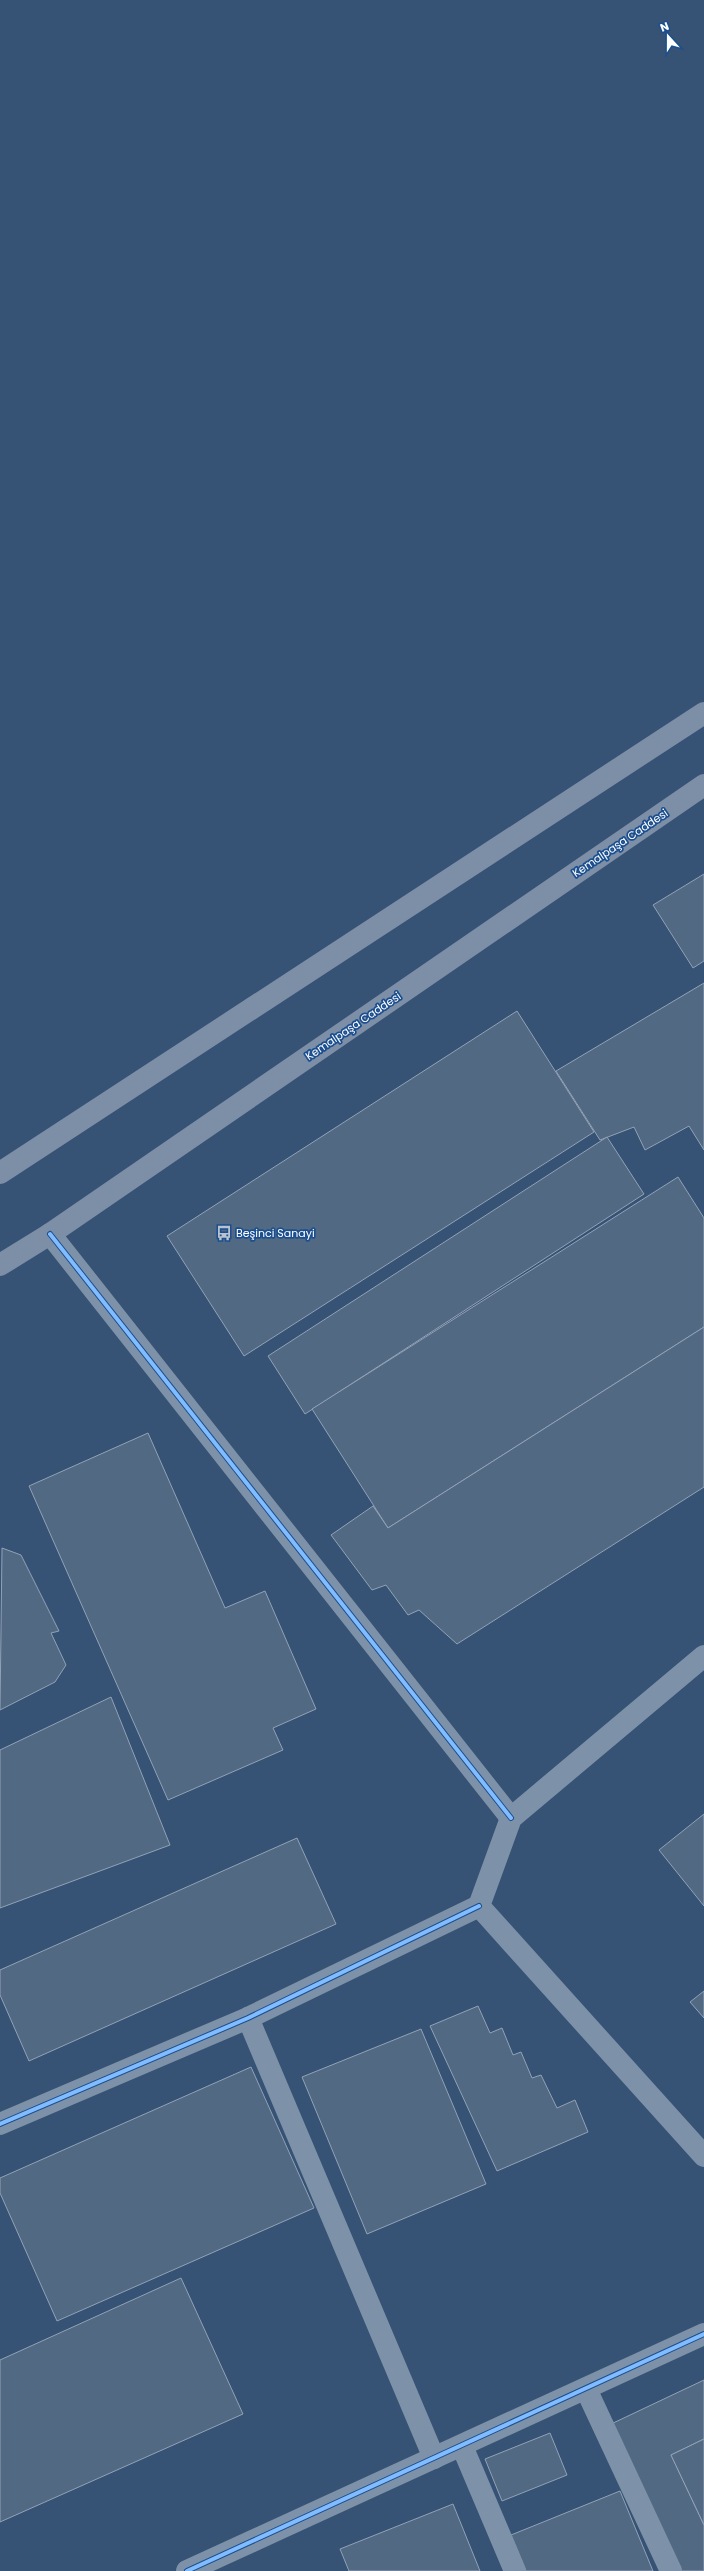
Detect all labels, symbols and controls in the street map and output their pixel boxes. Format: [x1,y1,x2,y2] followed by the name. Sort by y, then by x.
[648,16,688,56] north arrow
[658,18,671,36] text: N
[569,805,671,881] street label: Kemalpaşa Caddesi
[302,988,404,1064] street label: Kemalpaşa Caddesi
[215,1224,233,1242] bus stop icon: Beşinci Sanayi
[236,1225,315,1241] place label: Beşinci Sanayi

